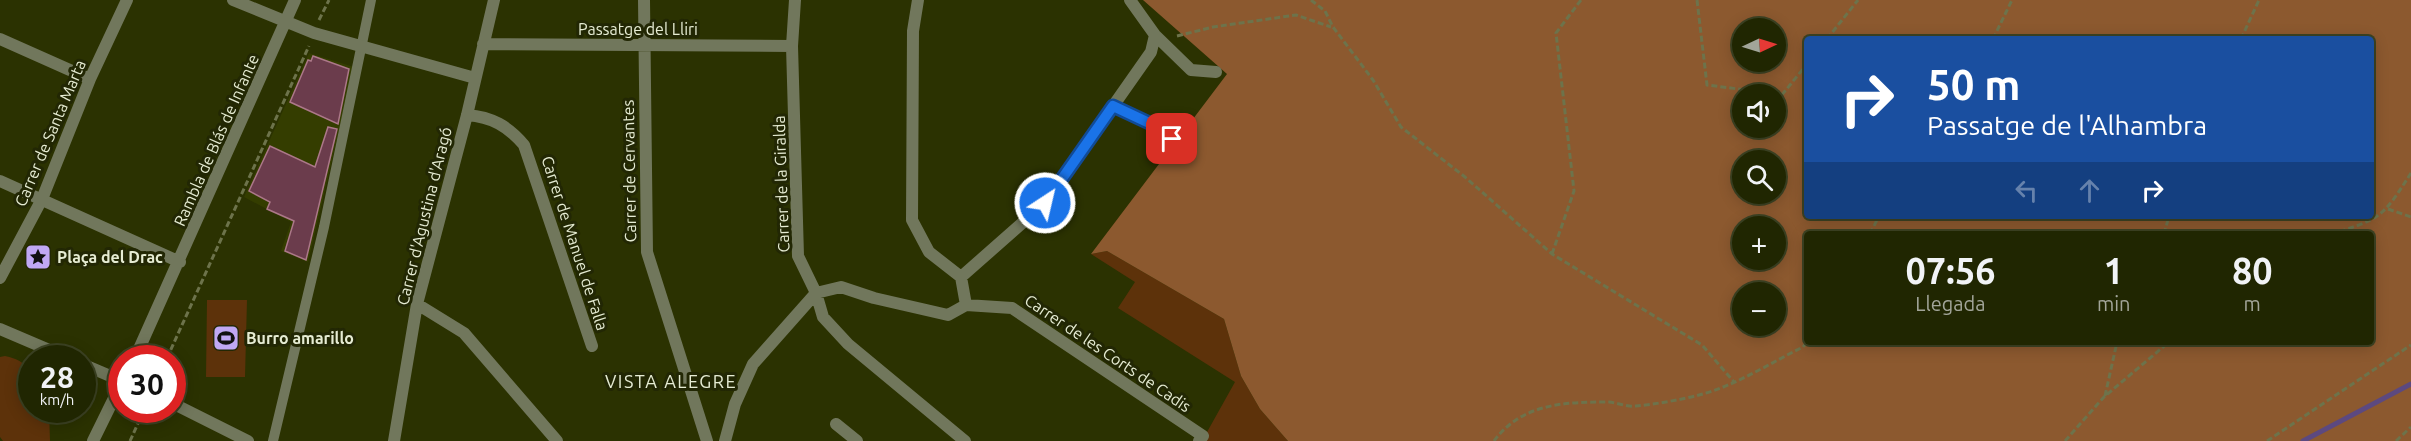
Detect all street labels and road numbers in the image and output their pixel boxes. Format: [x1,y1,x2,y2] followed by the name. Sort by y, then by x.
[578,20,698,38] street label: Passatge del Lliri
[170,51,262,229] street label: Rambla de Blás de Infante
[11,57,89,209] street label: Carrer de Santa Marta
[619,99,639,243] street label: Carrer de Cervantes
[770,115,792,253] street label: Carrer de la Giralda
[393,125,455,307] street label: Carrer d'Agustina d'Aragó
[538,154,612,332] street label: Carrer de Manuel de Falla
[1022,291,1194,415] street label: Carrer de les Corts de Cadis

